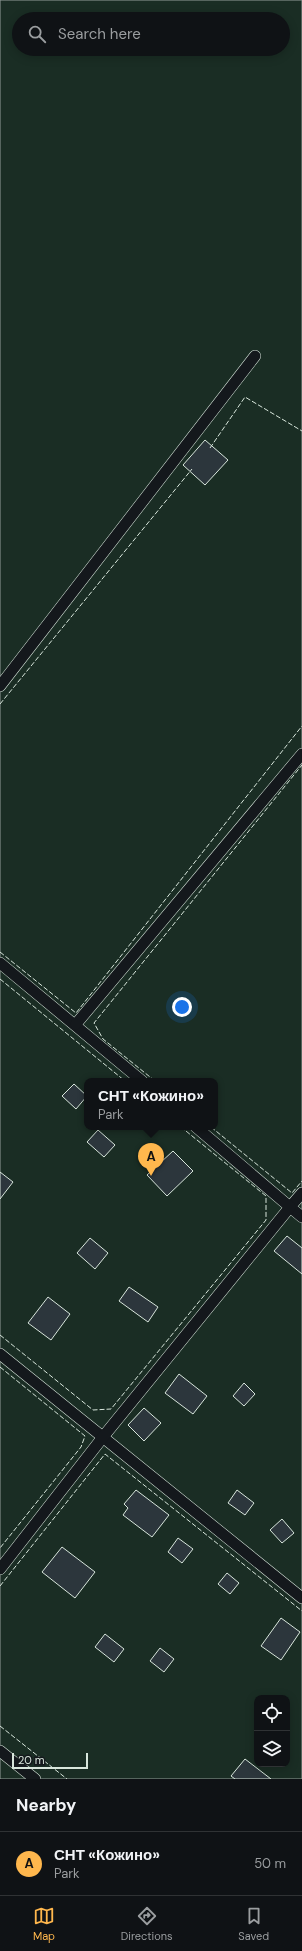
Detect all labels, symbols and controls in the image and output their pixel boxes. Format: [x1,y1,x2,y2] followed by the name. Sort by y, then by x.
[12,12,290,56] search box
[26,23,48,45] icon: search
[58,24,141,44] text: Search here
[172,997,192,1017] your location
[84,1078,218,1130] popup
[98,1086,204,1106] text: СНТ «Кожино»
[98,1106,124,1123] text: Park
[138,1143,164,1176] pin: A
[254,1695,290,1767] map controls
[254,1695,290,1731] button: locate
[254,1731,290,1767] button: layers
[12,1751,88,1770] scale bar
[18,1753,44,1767] text: 20 m
[16,1794,76,1816] text: Nearby
[54,1845,160,1865] text: СНТ «Кожино»
[24,1855,34,1872] text: A
[254,1855,286,1872] text: 50 m
[54,1865,80,1882] text: Park
[33,1905,55,1943] tab: Map
[121,1905,173,1943] tab: Directions
[238,1905,269,1943] tab: Saved

